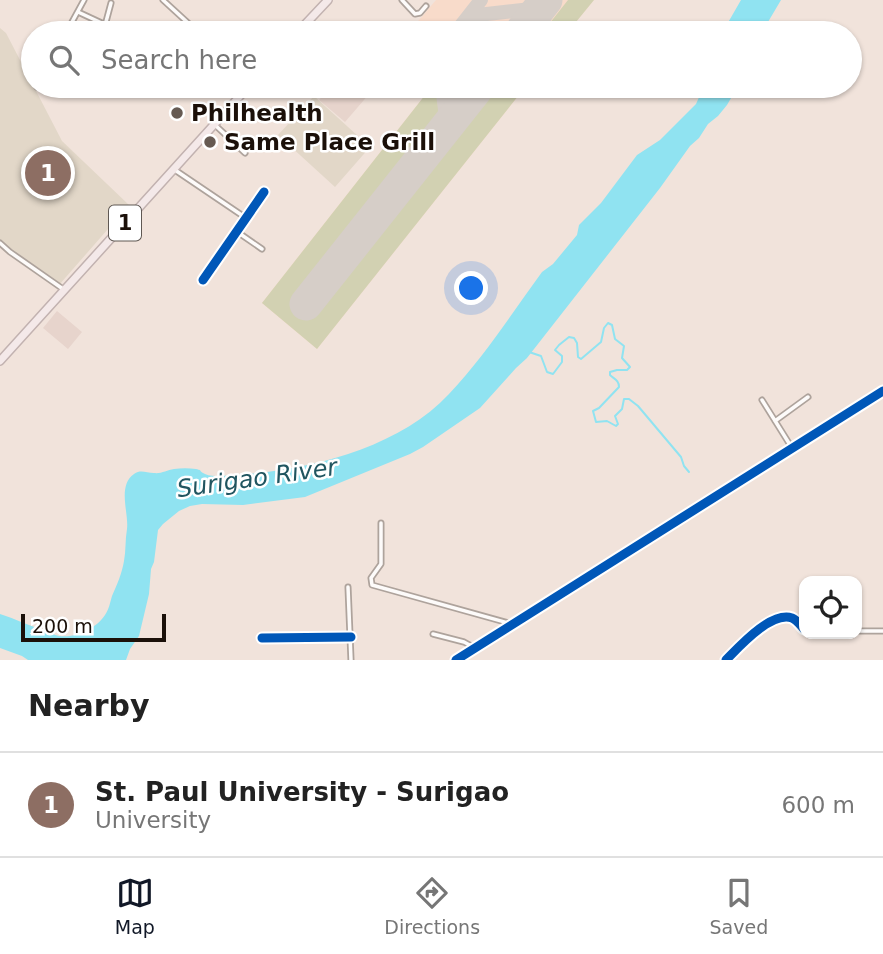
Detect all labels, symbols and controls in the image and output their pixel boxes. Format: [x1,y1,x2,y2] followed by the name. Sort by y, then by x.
[21,21,862,98] search box
[45,41,83,79] icon: search
[101,45,257,75] text: Search here
[191,100,323,126] place label: Philhealth
[169,105,185,121] marker: Philhealth
[224,129,435,155] place label: Same Place Grill
[202,134,218,150] marker: Same Place Grill
[25,147,71,199] pin: 1
[109,206,141,241] road number: 1
[454,271,488,305] your location
[175,453,341,503] water label: Surigao River
[799,576,862,639] map controls
[799,576,862,639] button: locate
[21,611,166,643] scale bar
[32,615,93,637] text: 200 m
[28,688,150,723] text: Nearby
[95,777,509,807] text: St. Paul University - Surigao
[43,792,59,818] text: 1
[781,792,855,818] text: 600 m
[95,807,211,833] text: University
[115,874,155,938] tab: Map
[384,874,480,938] tab: Directions
[710,874,768,938] tab: Saved

